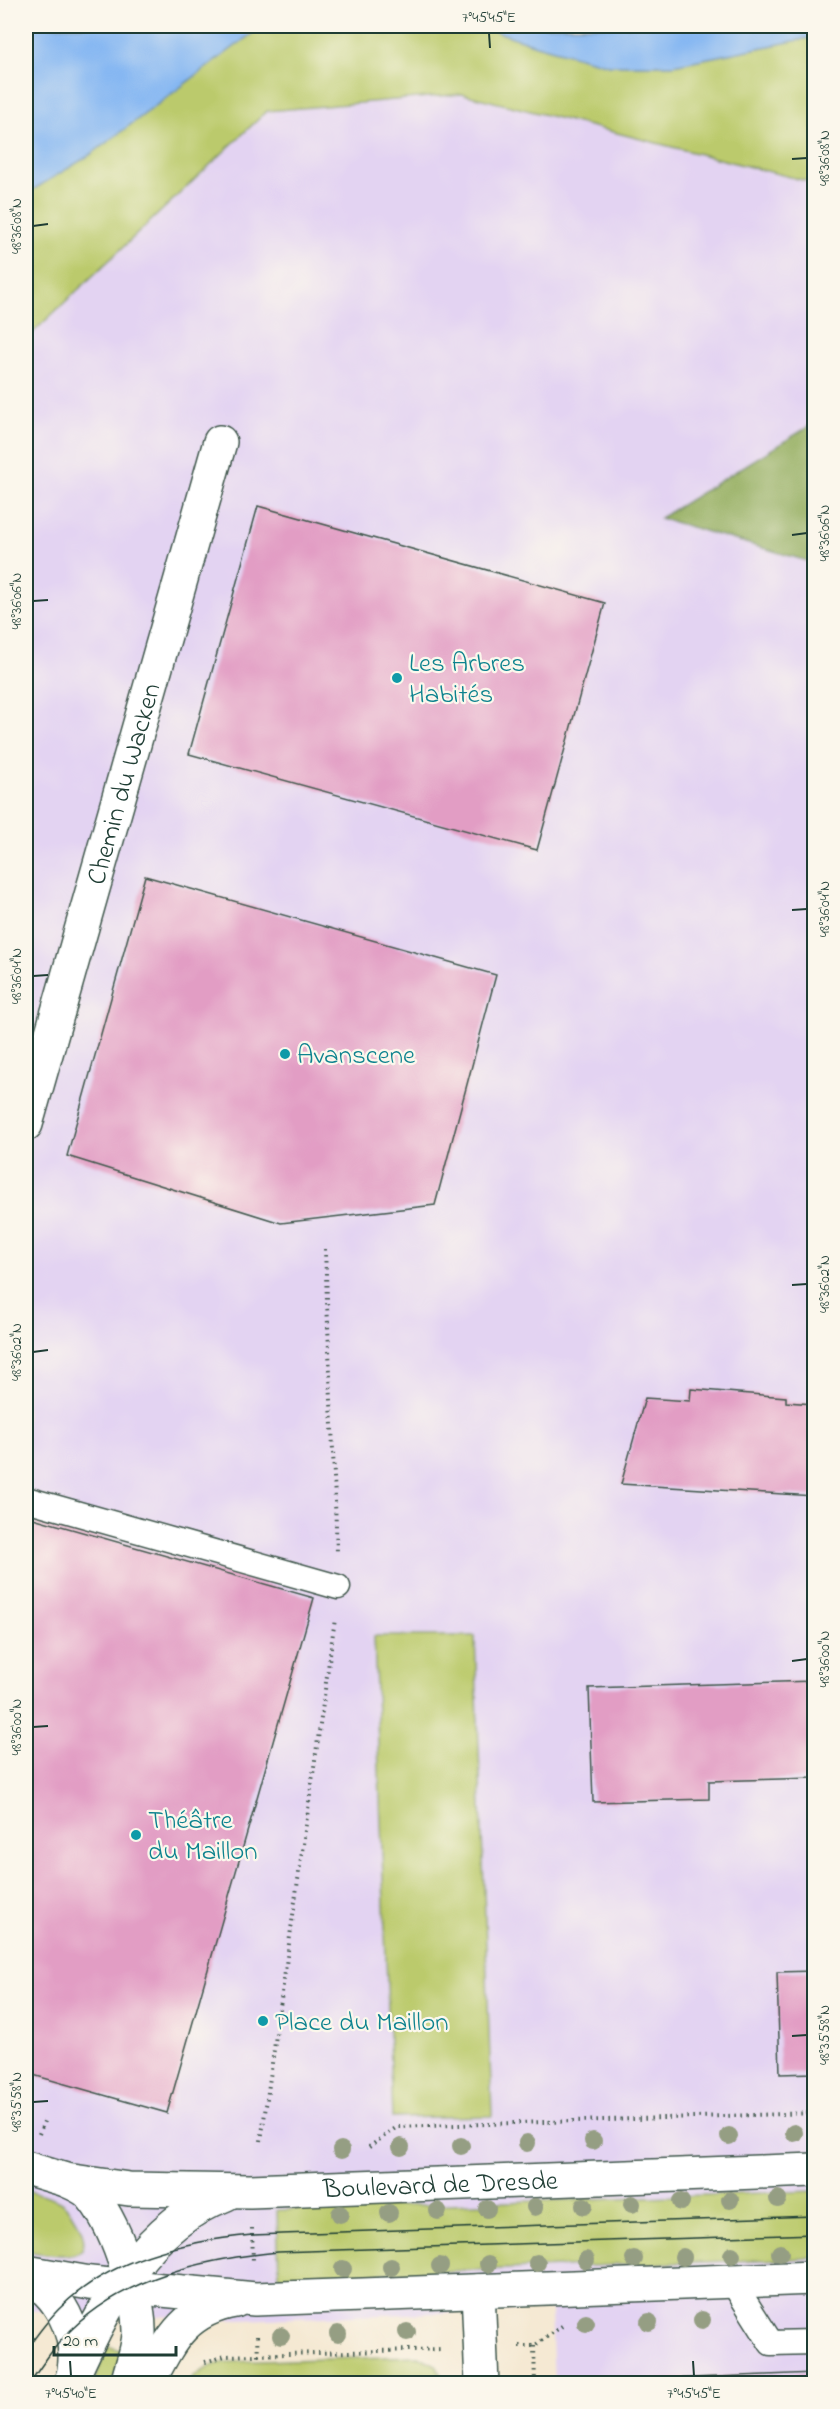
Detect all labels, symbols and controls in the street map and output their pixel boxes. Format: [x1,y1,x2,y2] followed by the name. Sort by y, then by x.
[462,7,516,29] text: 7°45'45"E
[814,130,836,186] text: 48°36'08"N
[6,198,28,254] text: 48°36'08"N
[814,505,836,561] text: 48°36'06"N
[6,573,28,629] text: 48°36'06"N
[409,645,525,715] place label: Les Arbres Habités
[390,671,404,685] marker: Les Arbres Habités
[78,679,172,889] street label: Chemin du Wacken
[814,881,836,937] text: 48°36'04"N
[6,948,28,1004] text: 48°36'04"N
[297,1037,416,1076] place label: Avanscene
[278,1047,292,1061] marker: Avanscene
[814,1255,836,1313] text: 48°36'02"N
[6,1323,28,1381] text: 48°36'02"N
[814,1631,836,1687] text: 48°36'00"N
[6,1699,28,1755] text: 48°36'00"N
[148,1802,258,1872] place label: Théâtre du Maillon
[129,1828,143,1842] marker: Théâtre du Maillon
[275,2004,449,2043] place label: Place du Maillon
[814,2005,836,2065] text: 48°35'58"N
[256,2014,270,2028] marker: Place du Maillon
[6,2072,28,2132] text: 48°35'58"N
[321,2163,560,2210] street label: Boulevard de Dresde
[54,2319,176,2357] scale bar
[63,2329,98,2355] text: 20 m
[45,2383,97,2405] text: 7°45'40"E
[667,2383,721,2405] text: 7°45'45"E

